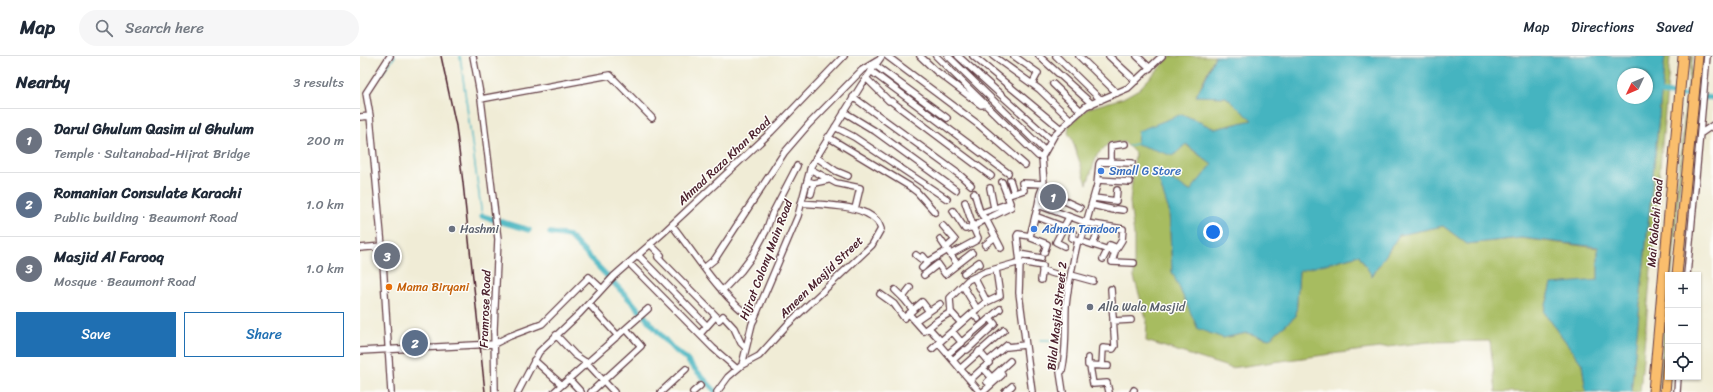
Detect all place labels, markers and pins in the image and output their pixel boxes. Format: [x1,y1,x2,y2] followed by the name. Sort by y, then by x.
[1109,160,1181,182] place label: Small G Store
[1096,166,1106,176] marker: Small G Store
[1040,182,1066,212] pin: 1
[460,218,500,240] place label: Hashmi
[1041,218,1121,240] place label: Adnan Tandoor
[447,224,457,234] marker: Hashmi
[1029,224,1039,234] marker: Adnan Tandoor
[374,241,400,271] pin: 3
[397,276,470,298] place label: Mama Biryani
[384,282,394,292] marker: Mama Biryani
[1097,296,1186,318] place label: Alla Wala Masjid
[1085,302,1095,312] marker: Alla Wala Masjid
[402,328,428,358] pin: 2

